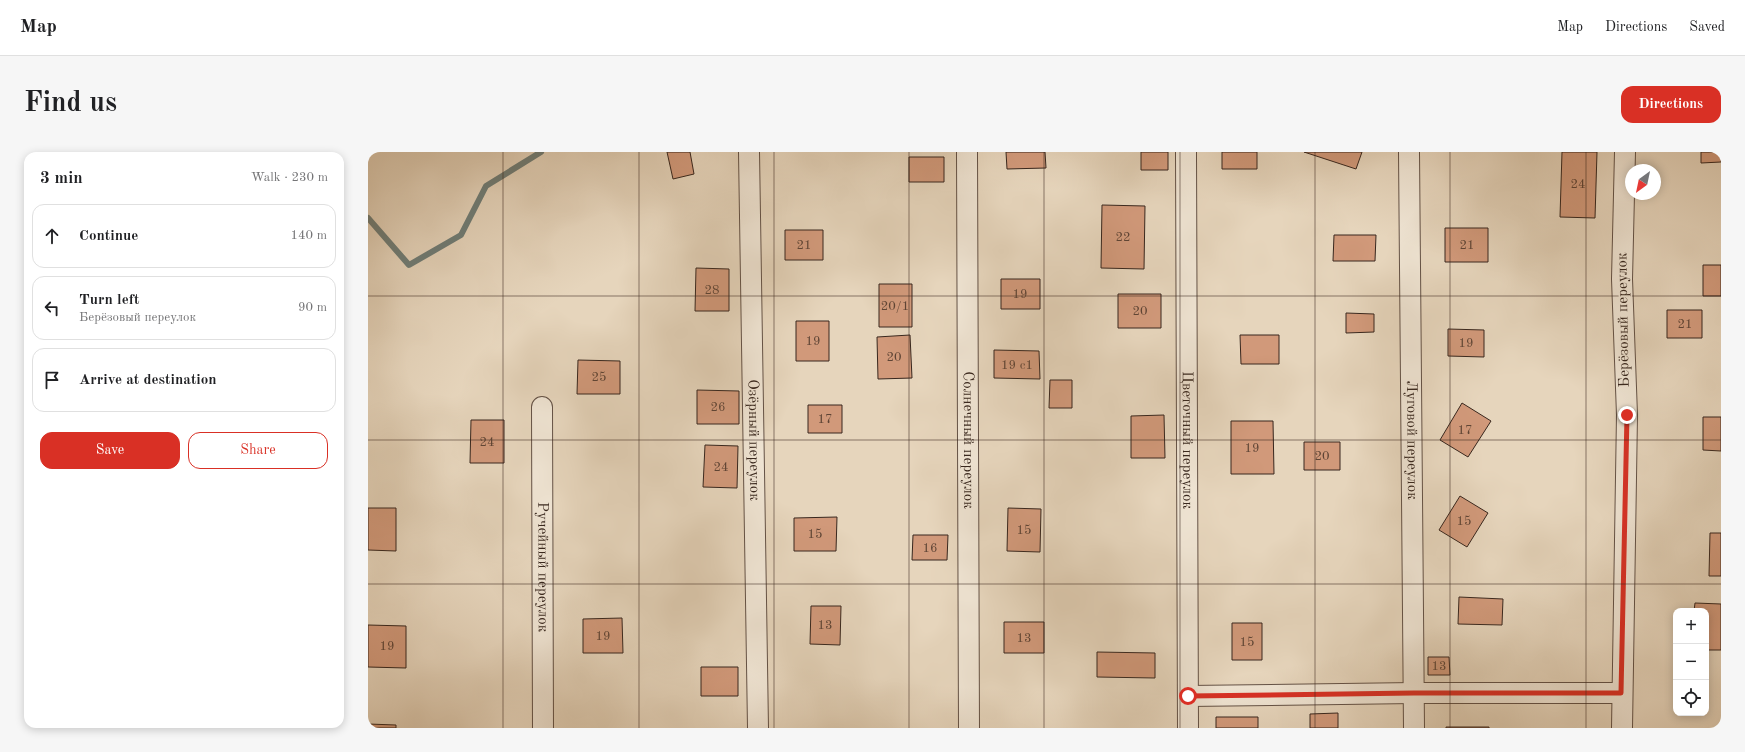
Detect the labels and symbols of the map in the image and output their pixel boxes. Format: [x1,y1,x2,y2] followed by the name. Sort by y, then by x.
[1625,164,1661,200] north arrow
[1570,178,1586,191] house number: 24
[1115,231,1131,244] house number: 22
[796,239,812,252] house number: 21
[1459,239,1475,252] house number: 21
[1615,252,1633,388] street label: Берёзовый переулок
[704,284,720,297] house number: 28
[1012,288,1028,301] house number: 19
[881,300,909,313] house number: 20/1
[1132,305,1148,318] house number: 20
[1677,318,1693,331] house number: 21
[805,335,821,348] house number: 19
[1458,337,1474,350] house number: 19
[886,351,902,364] house number: 20
[1001,359,1033,372] house number: 19 с1
[591,371,607,384] house number: 25
[960,371,976,509] street label: Солнечный переулок
[1179,371,1195,510] street label: Цветочный переулок
[745,379,762,501] street label: Озёрный переулок
[1403,380,1420,500] street label: Луговой переулок
[710,401,726,414] house number: 26
[1618,406,1636,424] route end
[817,413,833,426] house number: 17
[1457,424,1473,437] house number: 17
[479,436,495,449] house number: 24
[1244,442,1260,455] house number: 19
[1314,450,1330,463] house number: 20
[713,461,729,474] house number: 24
[535,502,550,633] street label: Ручейный переулок
[1456,515,1472,528] house number: 15
[1016,524,1032,537] house number: 15
[807,528,823,541] house number: 15
[922,542,938,555] house number: 16
[817,619,833,632] house number: 13
[595,630,611,643] house number: 19
[1016,632,1032,645] house number: 13
[1239,636,1255,649] house number: 15
[379,640,395,653] house number: 19
[1431,660,1447,673] house number: 13
[1179,687,1197,705] route start

